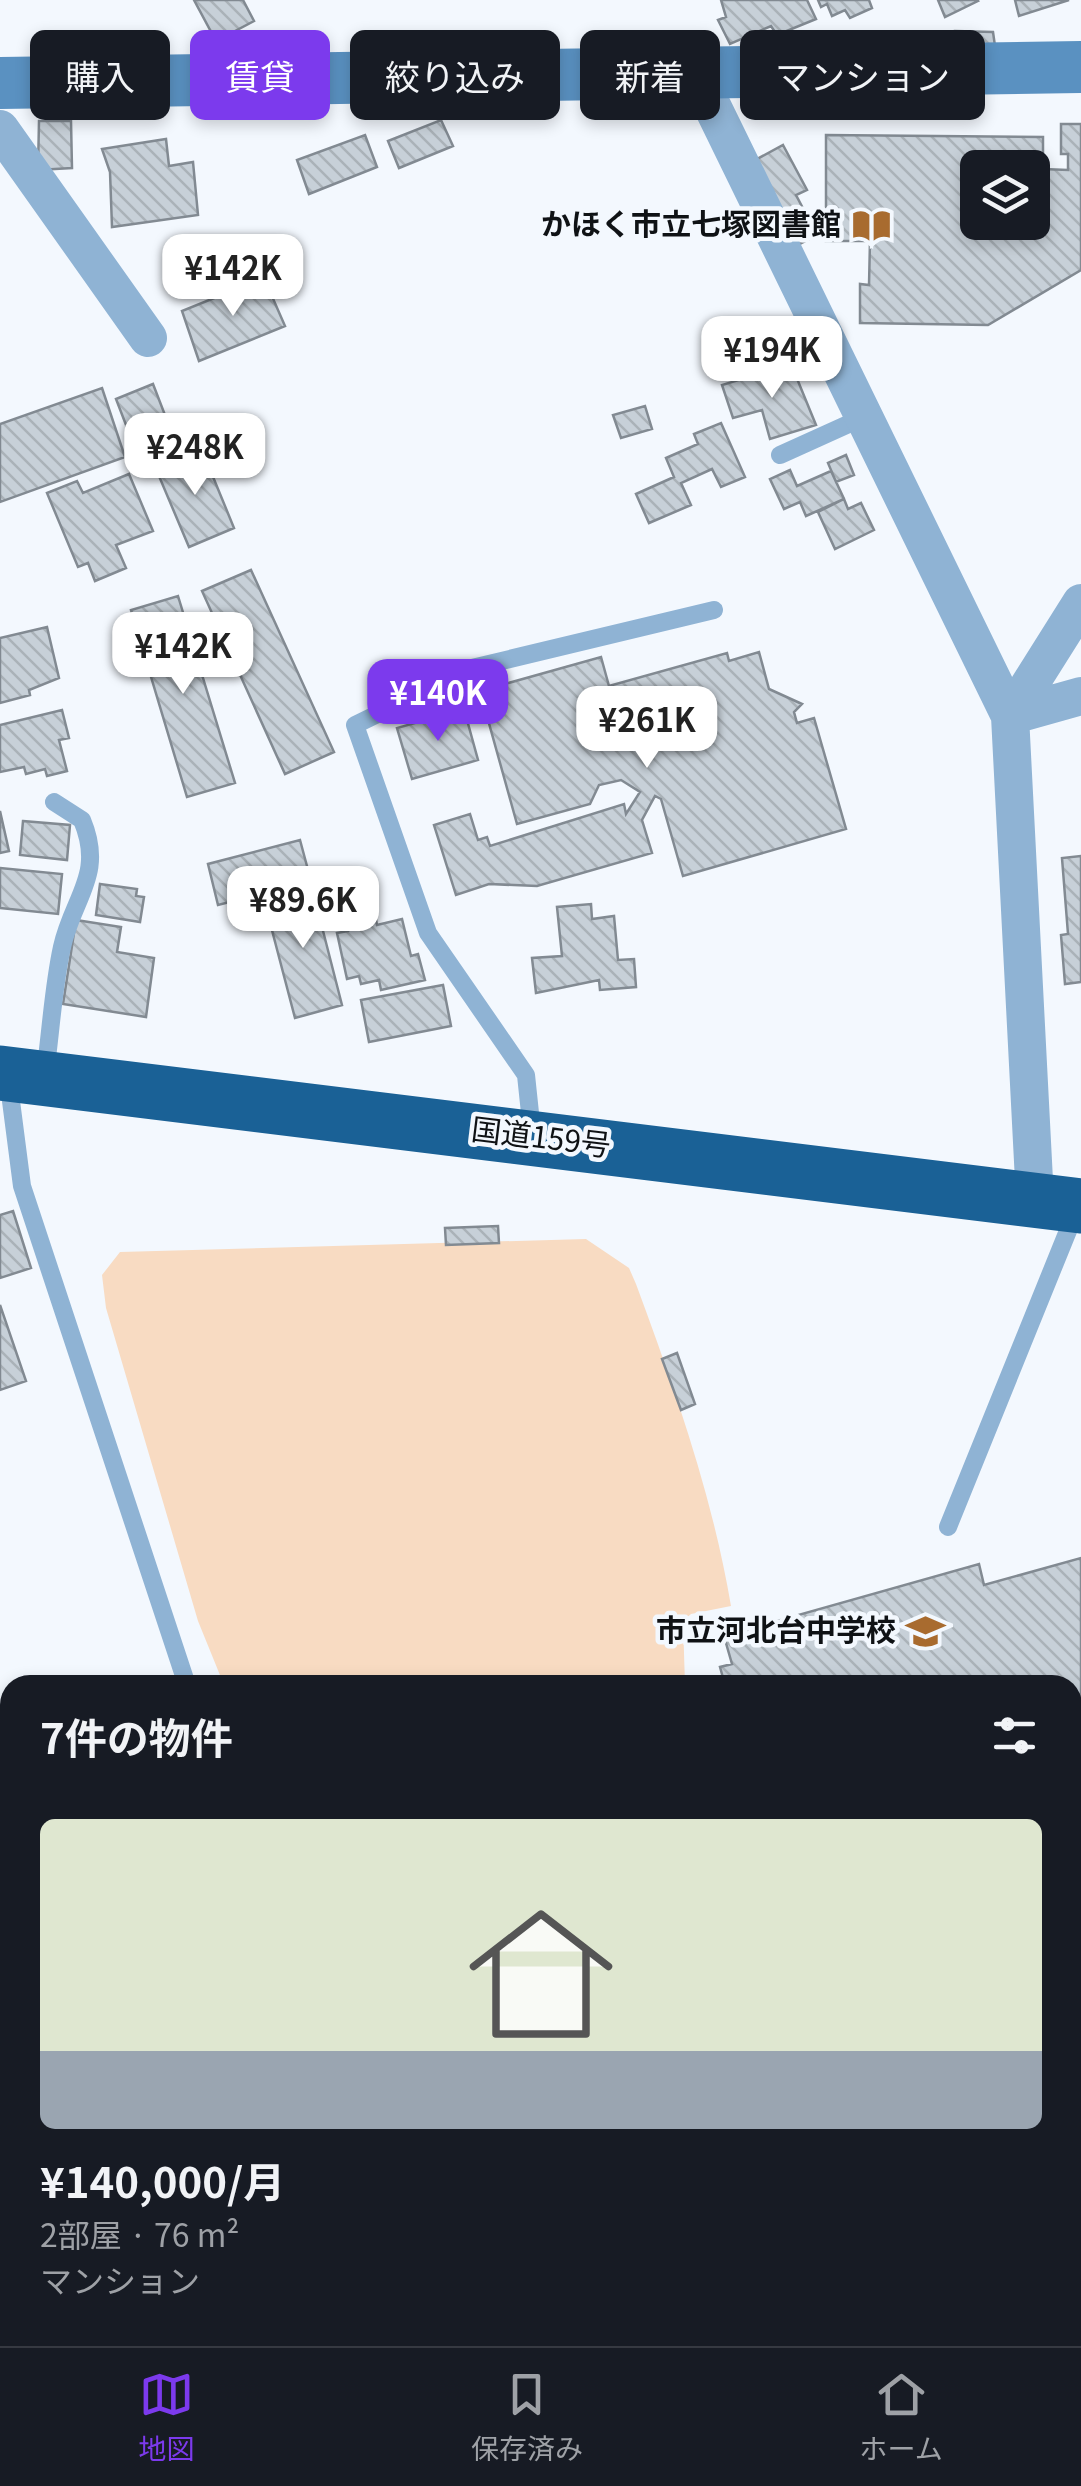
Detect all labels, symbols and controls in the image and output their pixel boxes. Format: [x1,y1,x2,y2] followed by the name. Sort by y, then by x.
[30,30,170,120] chip: 購入
[190,30,330,120] chip: 賃貸
[350,30,560,120] chip: 絞り込み
[580,30,720,120] chip: 新着
[740,30,985,120] chip: マンション
[960,150,1050,240] map controls
[960,150,1050,240] button: layers
[541,200,841,244] place label: かほく市立七塚図書館
[850,204,892,246] library icon: かほく市立七塚図書館
[163,234,303,319] pin: ¥142K
[184,243,282,289] text: ¥142K
[702,316,842,401] pin: ¥194K
[723,325,821,371] text: ¥194K
[125,413,265,498] pin: ¥248K
[146,422,244,468] text: ¥248K
[113,612,253,697] pin: ¥142K
[134,621,232,667] text: ¥142K
[368,659,508,744] pin: ¥140K
[389,668,487,714] text: ¥140K
[577,686,717,771] pin: ¥261K
[598,695,696,741] text: ¥261K
[222,866,384,951] pin: ¥89.6K
[249,875,357,921] text: ¥89.6K
[469,1105,614,1165] street label: 国道159号
[656,1606,896,1650] place label: 市立河北台中学校
[905,1610,947,1652] school or university icon: 市立河北台中学校
[40,1705,233,1766] text: 7件の物件
[987,1708,1042,1763] icon: filters
[451,1884,631,2064] icon: home
[40,2149,285,2210] text: ¥140,000/月
[40,2210,240,2256] text: 2部屋 · 76 m²
[40,2256,200,2302] text: マンション
[138,2367,194,2467] tab: 地図
[471,2367,583,2467] tab: 保存済み
[860,2367,943,2467] tab: ホーム

